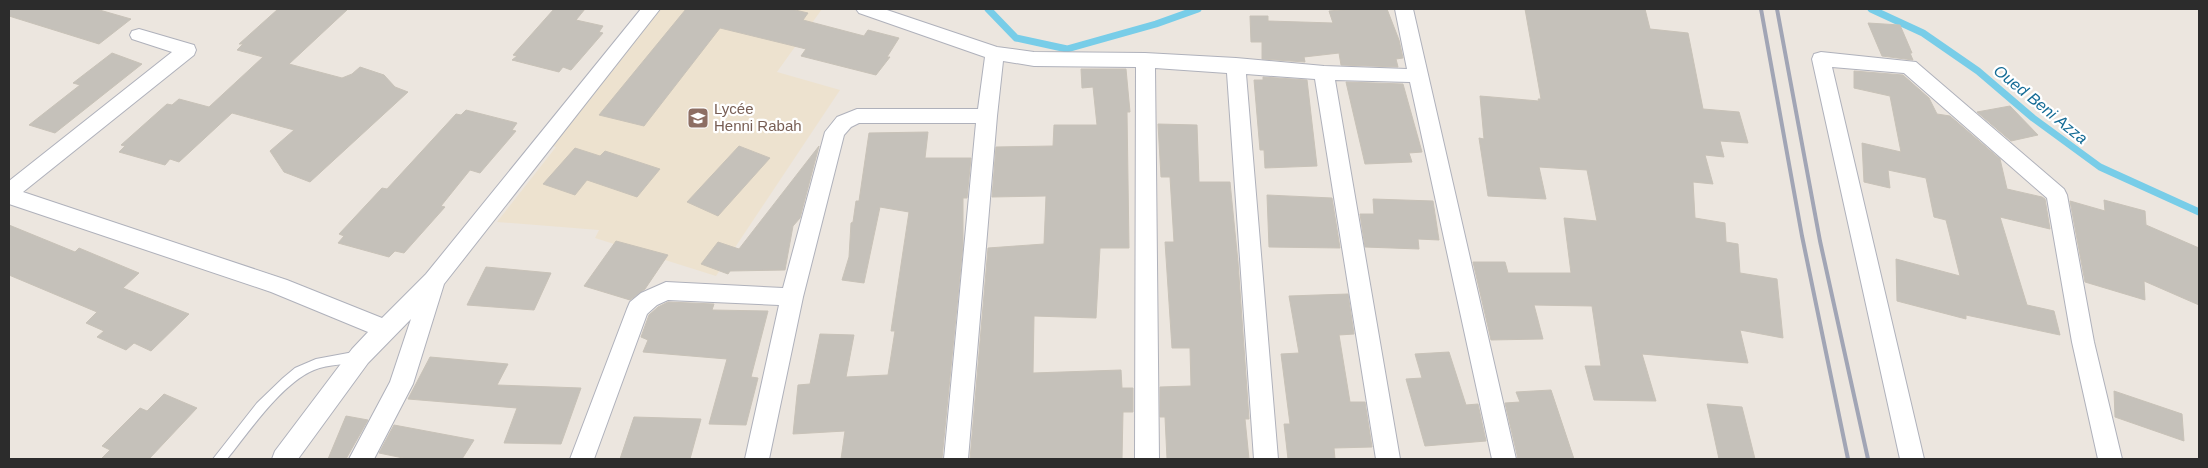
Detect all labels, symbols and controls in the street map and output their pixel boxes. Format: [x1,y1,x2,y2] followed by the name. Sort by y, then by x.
[1991,62,2091,147] water label: Oued Beni Azza
[714,100,802,134] place label: Lycée Henni Rabah
[686,106,710,130] school or university icon: Lycée Henni Rabah

